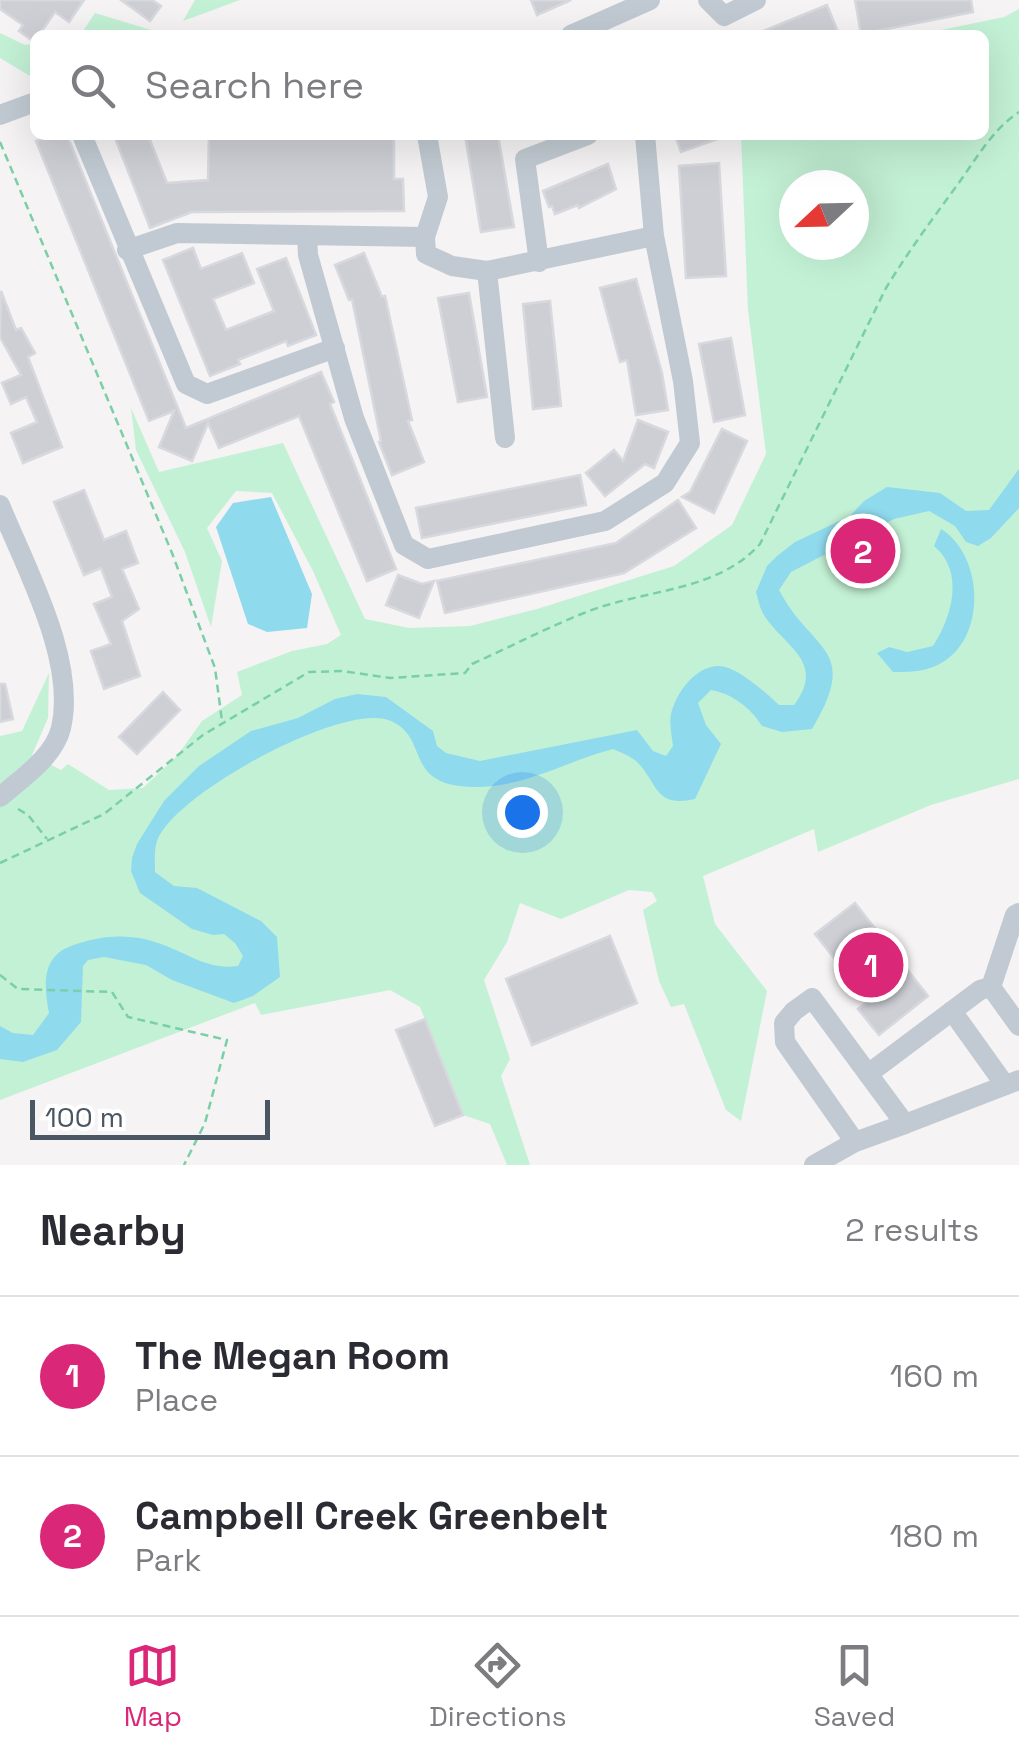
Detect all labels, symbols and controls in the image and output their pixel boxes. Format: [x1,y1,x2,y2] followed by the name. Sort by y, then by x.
[30,30,989,140] search box
[65,58,120,113] icon: search
[145,61,364,109] text: Search here
[779,170,869,260] north arrow
[830,514,896,588] pin: 2
[497,787,548,838] your location
[838,928,904,1002] pin: 1
[30,1095,270,1140] scale bar
[45,1099,124,1135] text: 100 m
[40,1204,186,1257] text: Nearby
[845,1210,979,1250] text: 2 results
[135,1332,450,1380] text: The Megan Room
[65,1356,80,1396] text: 1
[890,1356,979,1396] text: 160 m
[135,1380,218,1420] text: Place
[135,1492,608,1540] text: Campbell Creek Greenbelt
[63,1516,82,1556] text: 2
[889,1516,979,1556] text: 180 m
[135,1540,202,1580] text: Park
[124,1638,182,1734] tab: Map
[429,1638,566,1734] tab: Directions
[814,1638,895,1734] tab: Saved

